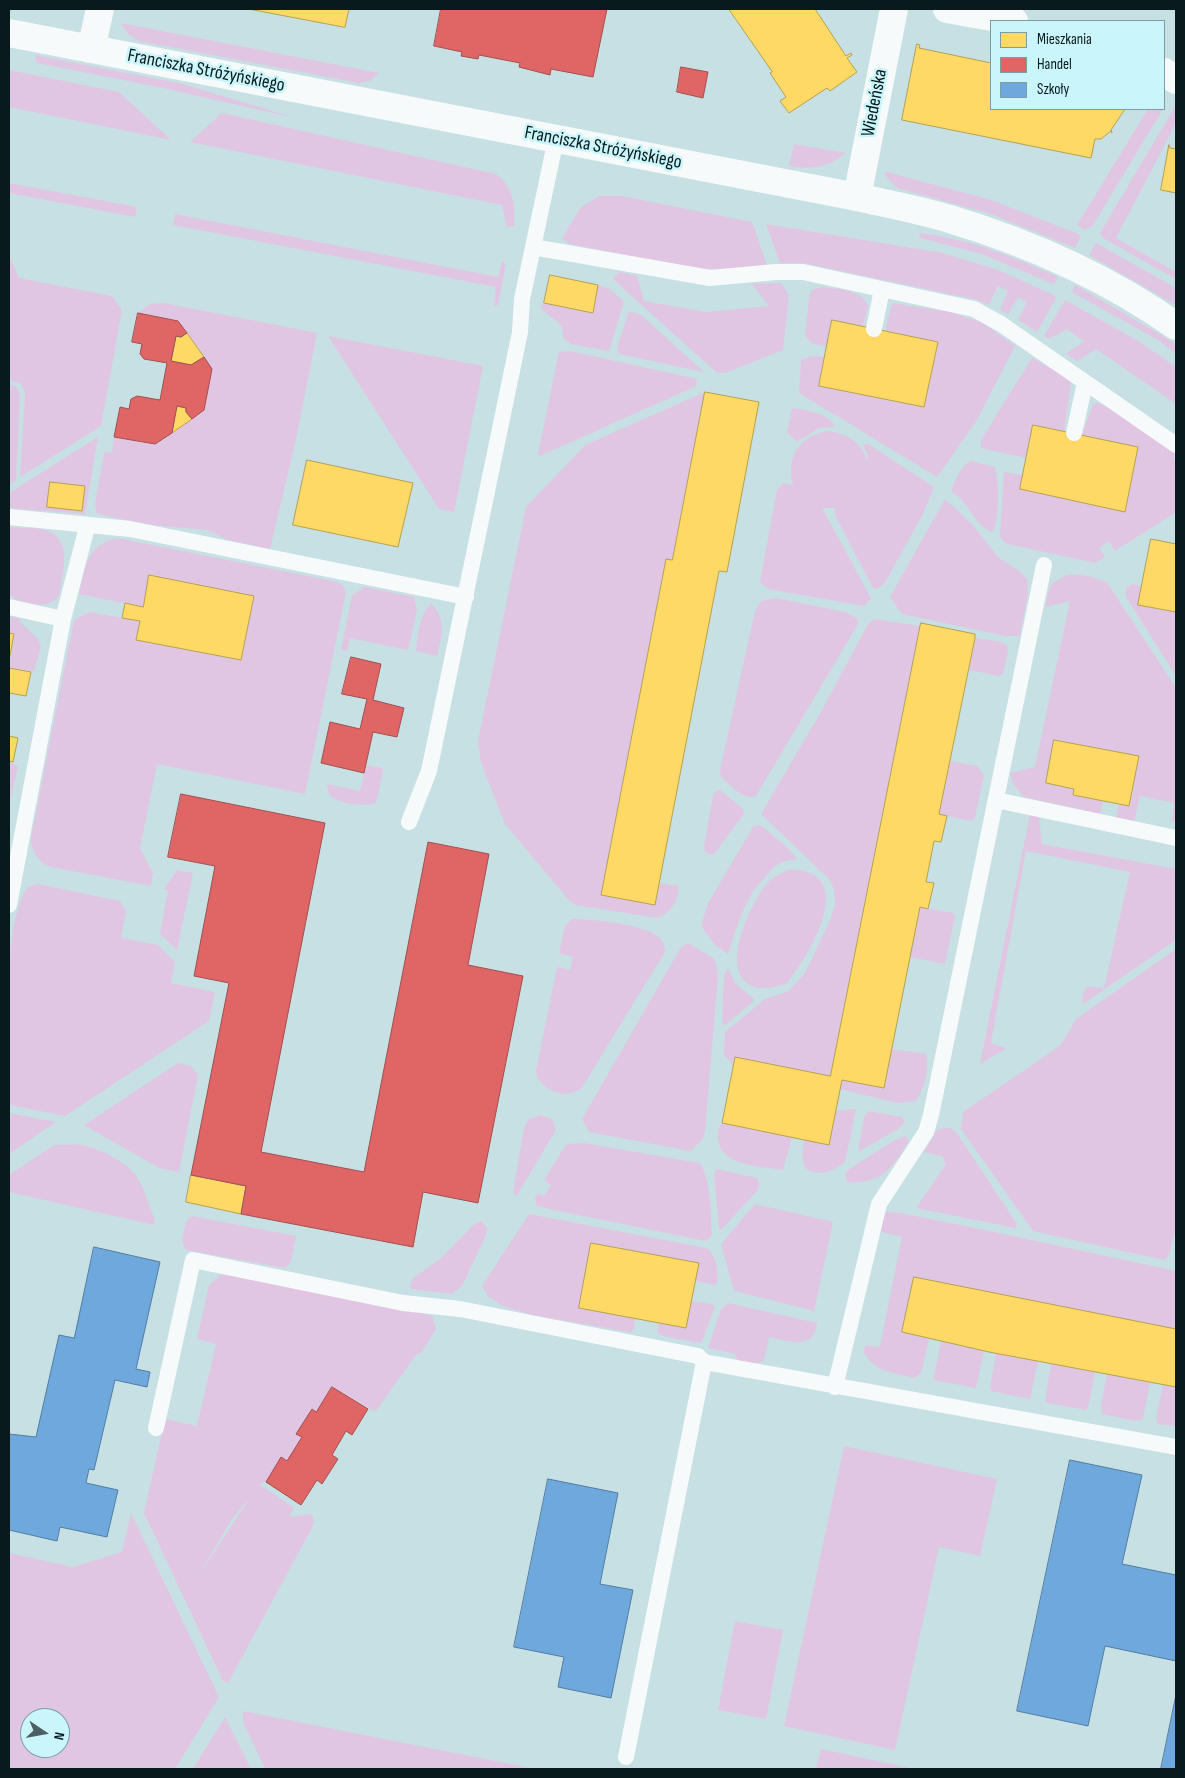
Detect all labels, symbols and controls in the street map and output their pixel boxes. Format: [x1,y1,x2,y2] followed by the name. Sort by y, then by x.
[990,20,1165,110] legend
[1037,30,1092,49] text: Mieszkania
[125,45,287,97] street label: Franciszka Stróżyńskiego
[1037,55,1072,74] text: Handel
[857,67,893,139] street label: Wiedeńska
[1037,80,1069,99] text: Szkoły
[522,122,684,174] street label: Franciszka Stróżyńskiego
[20,1708,70,1758] north arrow
[50,1731,68,1741] text: N

